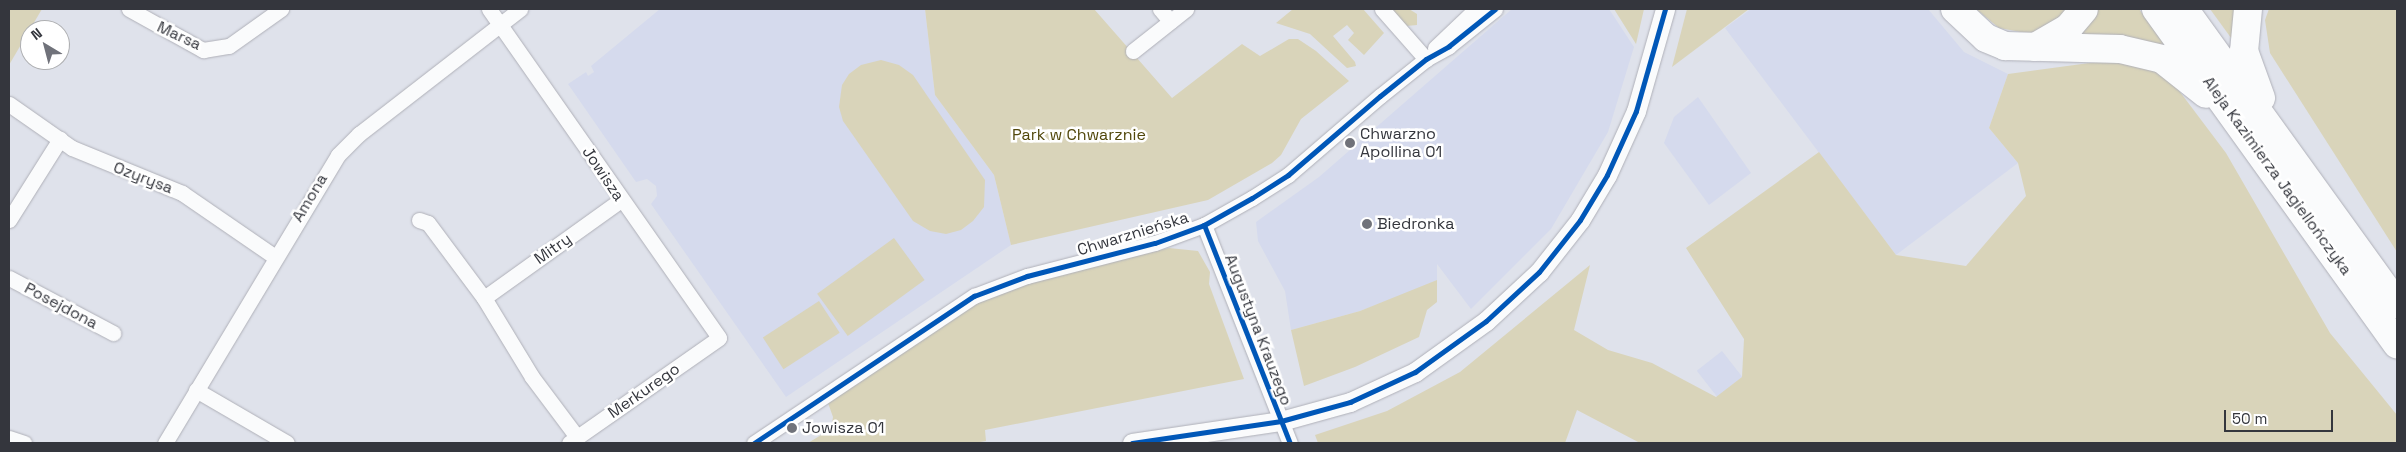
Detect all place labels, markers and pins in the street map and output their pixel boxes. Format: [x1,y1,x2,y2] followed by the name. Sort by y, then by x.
[1360,124,1442,162] place label: Chwarzno Apollina 01
[1344,137,1356,149] marker: Chwarzno Apollina 01
[1377,214,1454,234] place label: Biedronka
[1361,218,1373,230] marker: Biedronka
[802,418,885,438] place label: Jowisza 01
[786,422,798,434] marker: Jowisza 01

